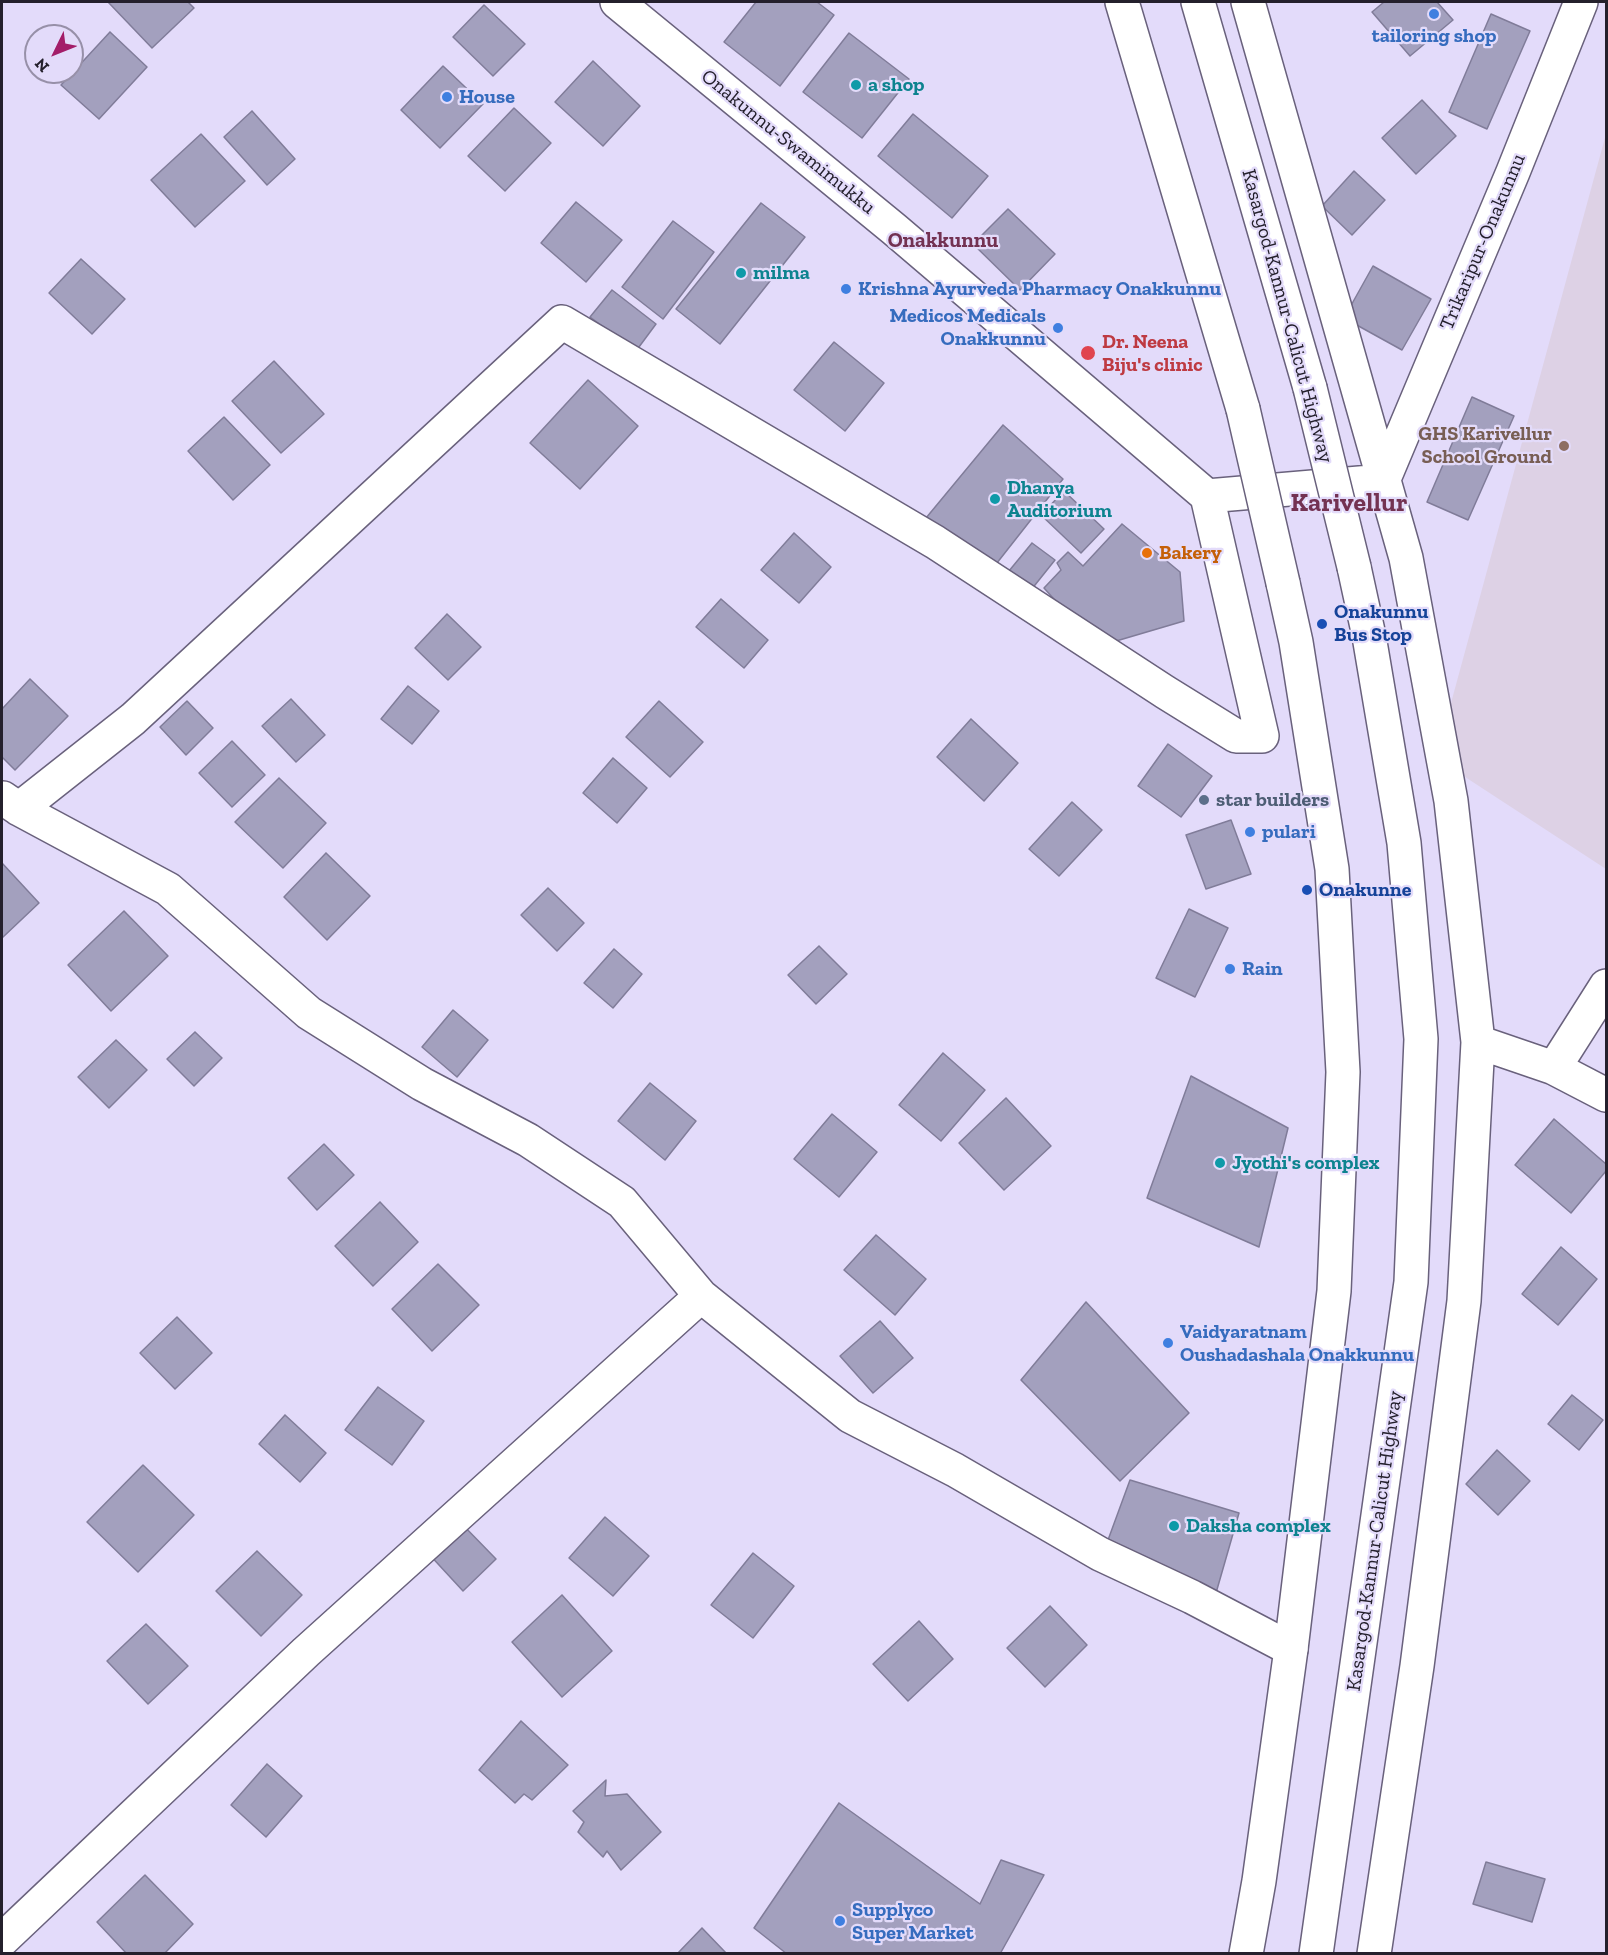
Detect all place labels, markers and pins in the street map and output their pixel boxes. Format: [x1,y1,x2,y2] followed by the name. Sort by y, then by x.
[1427,7,1441,21] marker: tailoring shop
[1372,24,1496,48] place label: tailoring shop
[868,73,925,97] place label: a shop
[849,78,863,92] marker: a shop
[459,85,515,109] place label: House
[440,90,454,104] marker: House
[753,261,810,285] place label: milma
[734,266,748,280] marker: milma
[858,277,1221,301] place label: Krishna Ayurveda Pharmacy Onakkunnu
[839,282,853,296] marker: Krishna Ayurveda Pharmacy Onakkunnu
[889,304,1046,351] place label: Medicos Medicals Onakkunnu
[1051,321,1065,335] marker: Medicos Medicals Onakkunnu
[1102,330,1203,377] place label: Dr. Neena Biju's clinic
[1079,344,1097,362] marker: Dr. Neena Biju's clinic
[1418,422,1552,469] place label: GHS Karivellur School Ground
[1557,439,1571,453] marker: GHS Karivellur School Ground
[1007,476,1112,523] place label: Dhanya Auditorium
[988,492,1002,506] marker: Dhanya Auditorium
[1159,541,1222,565] place label: Bakery
[1140,546,1154,560] marker: Bakery
[1334,600,1428,647] place label: Onakunnu Bus Stop
[1315,617,1329,631] marker: Onakunnu Bus Stop
[1216,788,1329,812] place label: star builders
[1197,793,1211,807] marker: star builders
[1262,820,1316,844] place label: pulari
[1243,825,1257,839] marker: pulari
[1319,878,1411,902] place label: Onakunne
[1300,883,1314,897] marker: Onakunne
[1242,957,1283,981] place label: Rain
[1223,962,1237,976] marker: Rain
[1232,1151,1380,1175] place label: Jyothi's complex
[1213,1156,1227,1170] marker: Jyothi's complex
[1180,1320,1414,1367] place label: Vaidyaratnam Oushadashala Onakkunnu
[1161,1336,1175,1350] marker: Vaidyaratnam Oushadashala Onakkunnu
[1186,1514,1331,1538] place label: Daksha complex
[1167,1519,1181,1533] marker: Daksha complex
[852,1898,974,1945] place label: Supplyco Super Market
[833,1914,847,1928] marker: Supplyco Super Market

